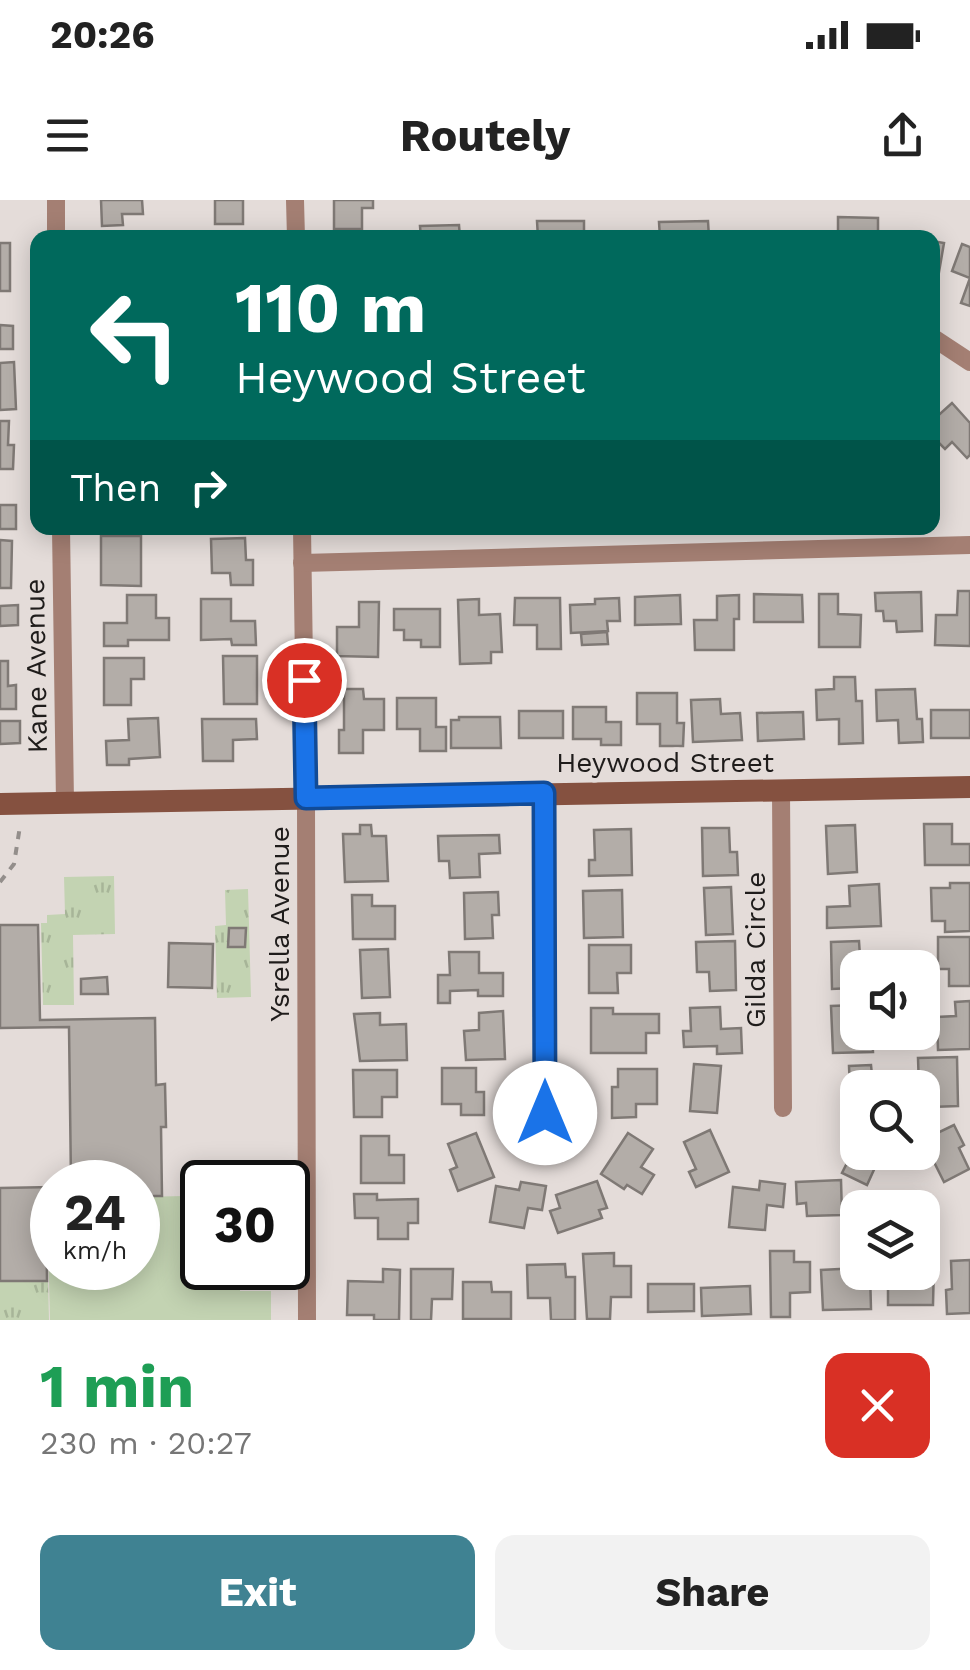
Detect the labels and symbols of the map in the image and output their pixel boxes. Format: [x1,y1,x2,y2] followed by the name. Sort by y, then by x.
[18,578,54,754] street label: Kane Avenue
[262,638,347,723] pin
[556,746,774,779] street label: Heywood Street
[263,826,296,1022] street label: Ysrella Avenue
[739,872,772,1028] street label: Gilda Circle
[493,1061,597,1165] position arrow
[180,1160,310,1290] speed limit sign: 30

